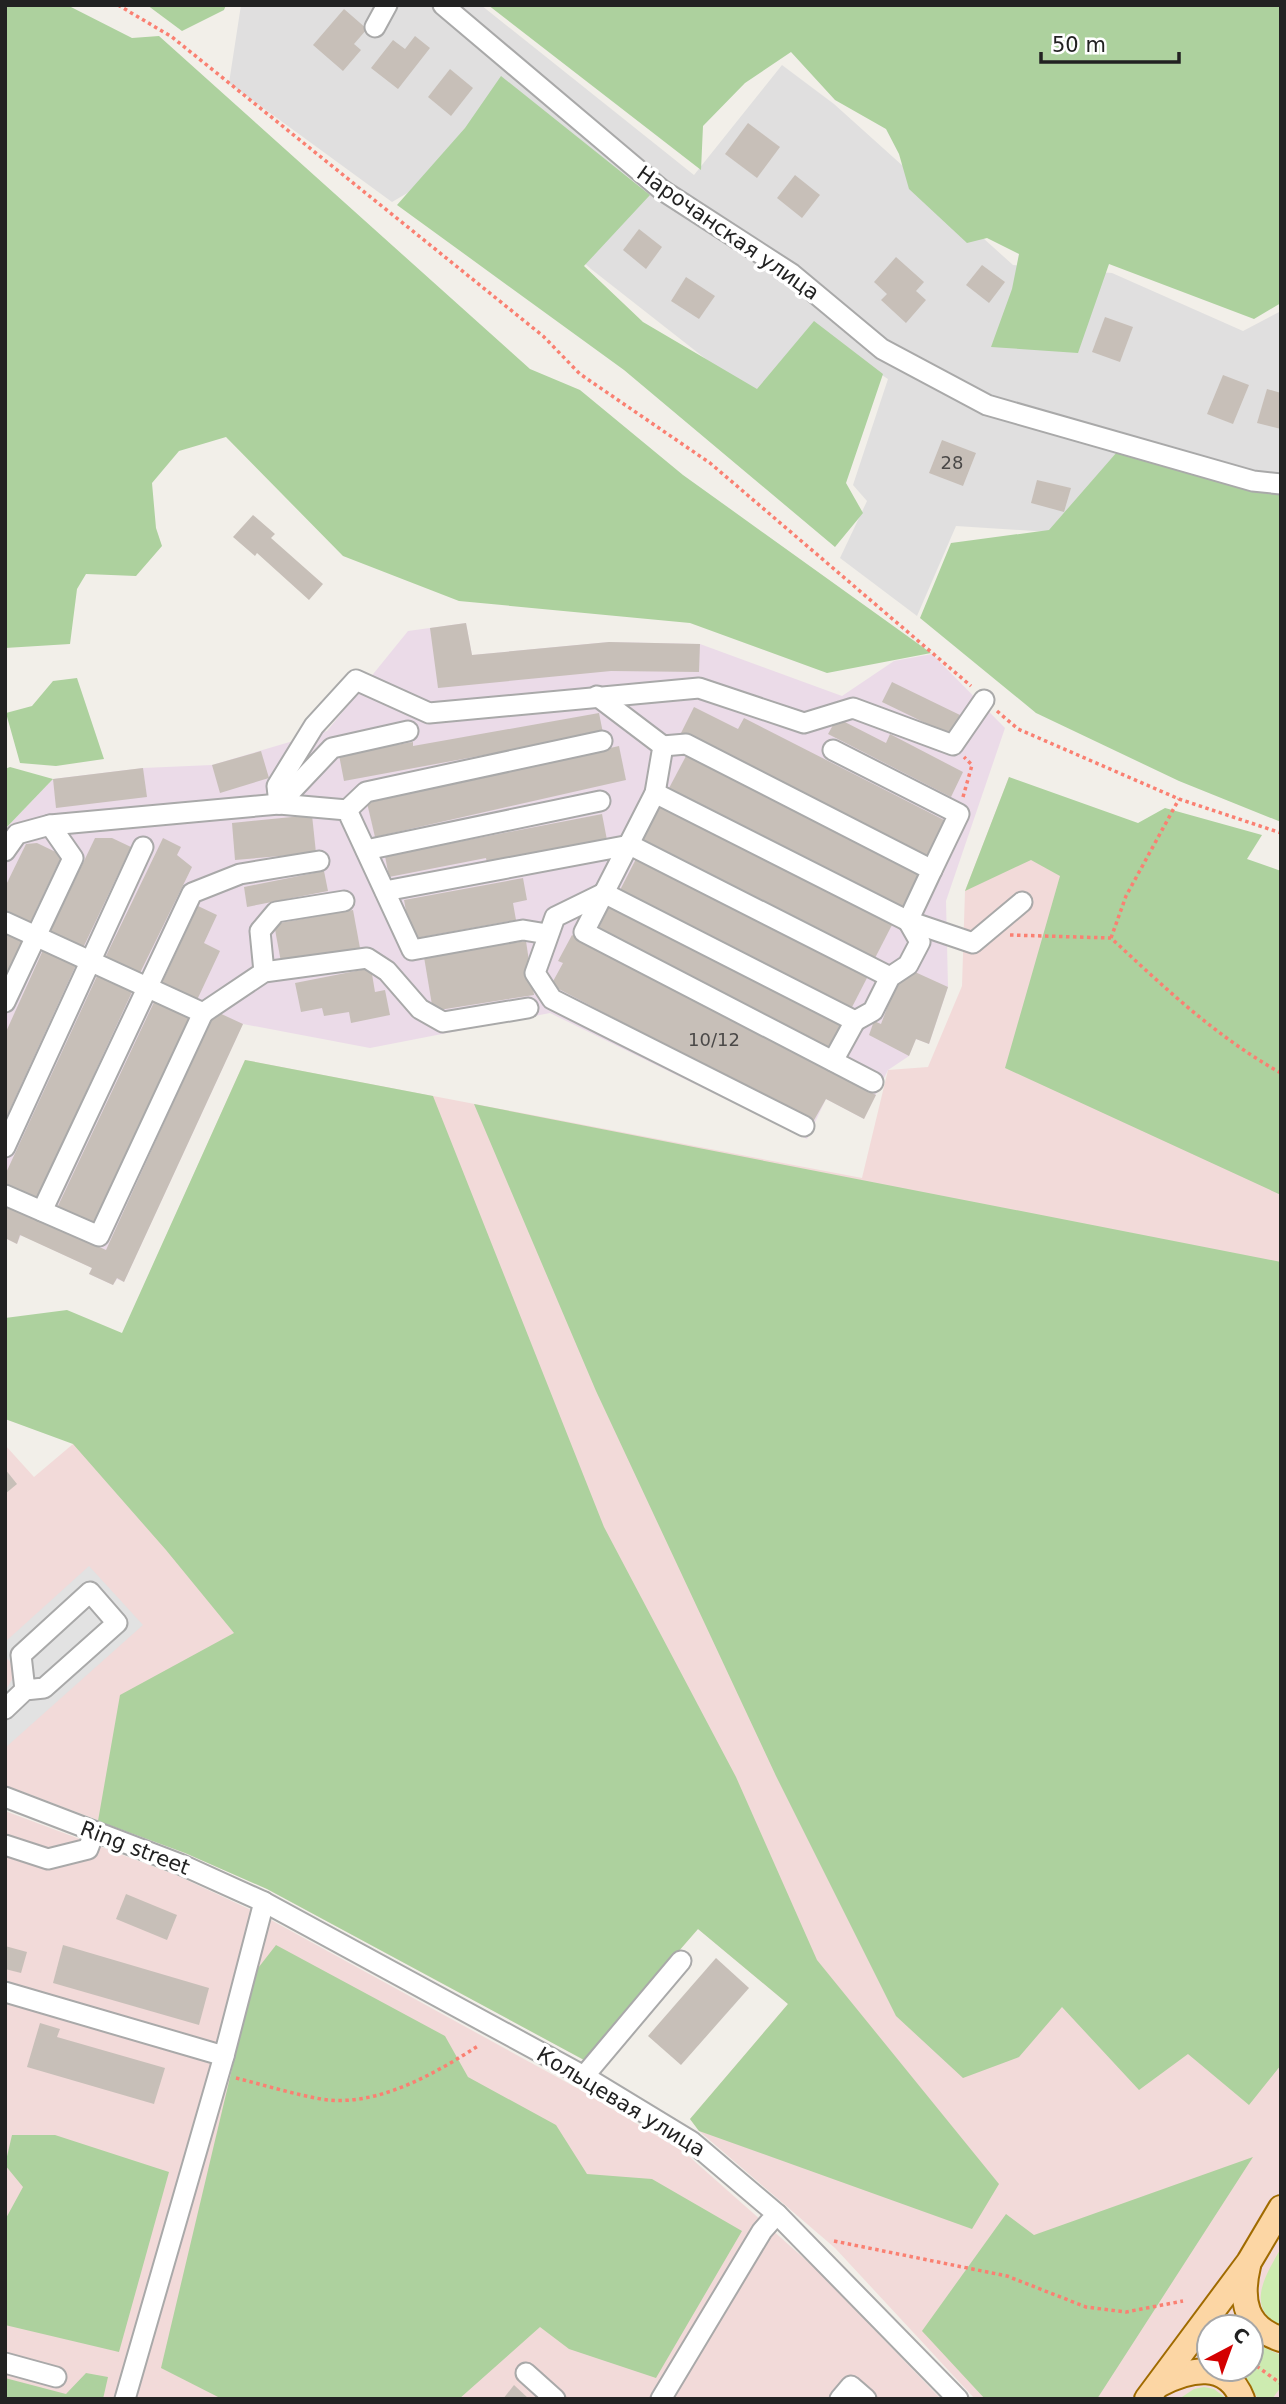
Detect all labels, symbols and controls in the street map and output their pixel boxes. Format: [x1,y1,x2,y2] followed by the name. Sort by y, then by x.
[1041,21,1179,65] scale bar
[1052,33,1106,57] text: 50 m
[632,161,824,305] street label: Нарочанская улица
[941,452,963,473] house number: 28
[688,1029,740,1050] house number: 10/12
[77,1816,193,1880] street label: Ring street
[533,2042,709,2162] street label: Кольцевая улица
[1195,2313,1265,2383] north arrow
[1229,2322,1254,2348] text: С

